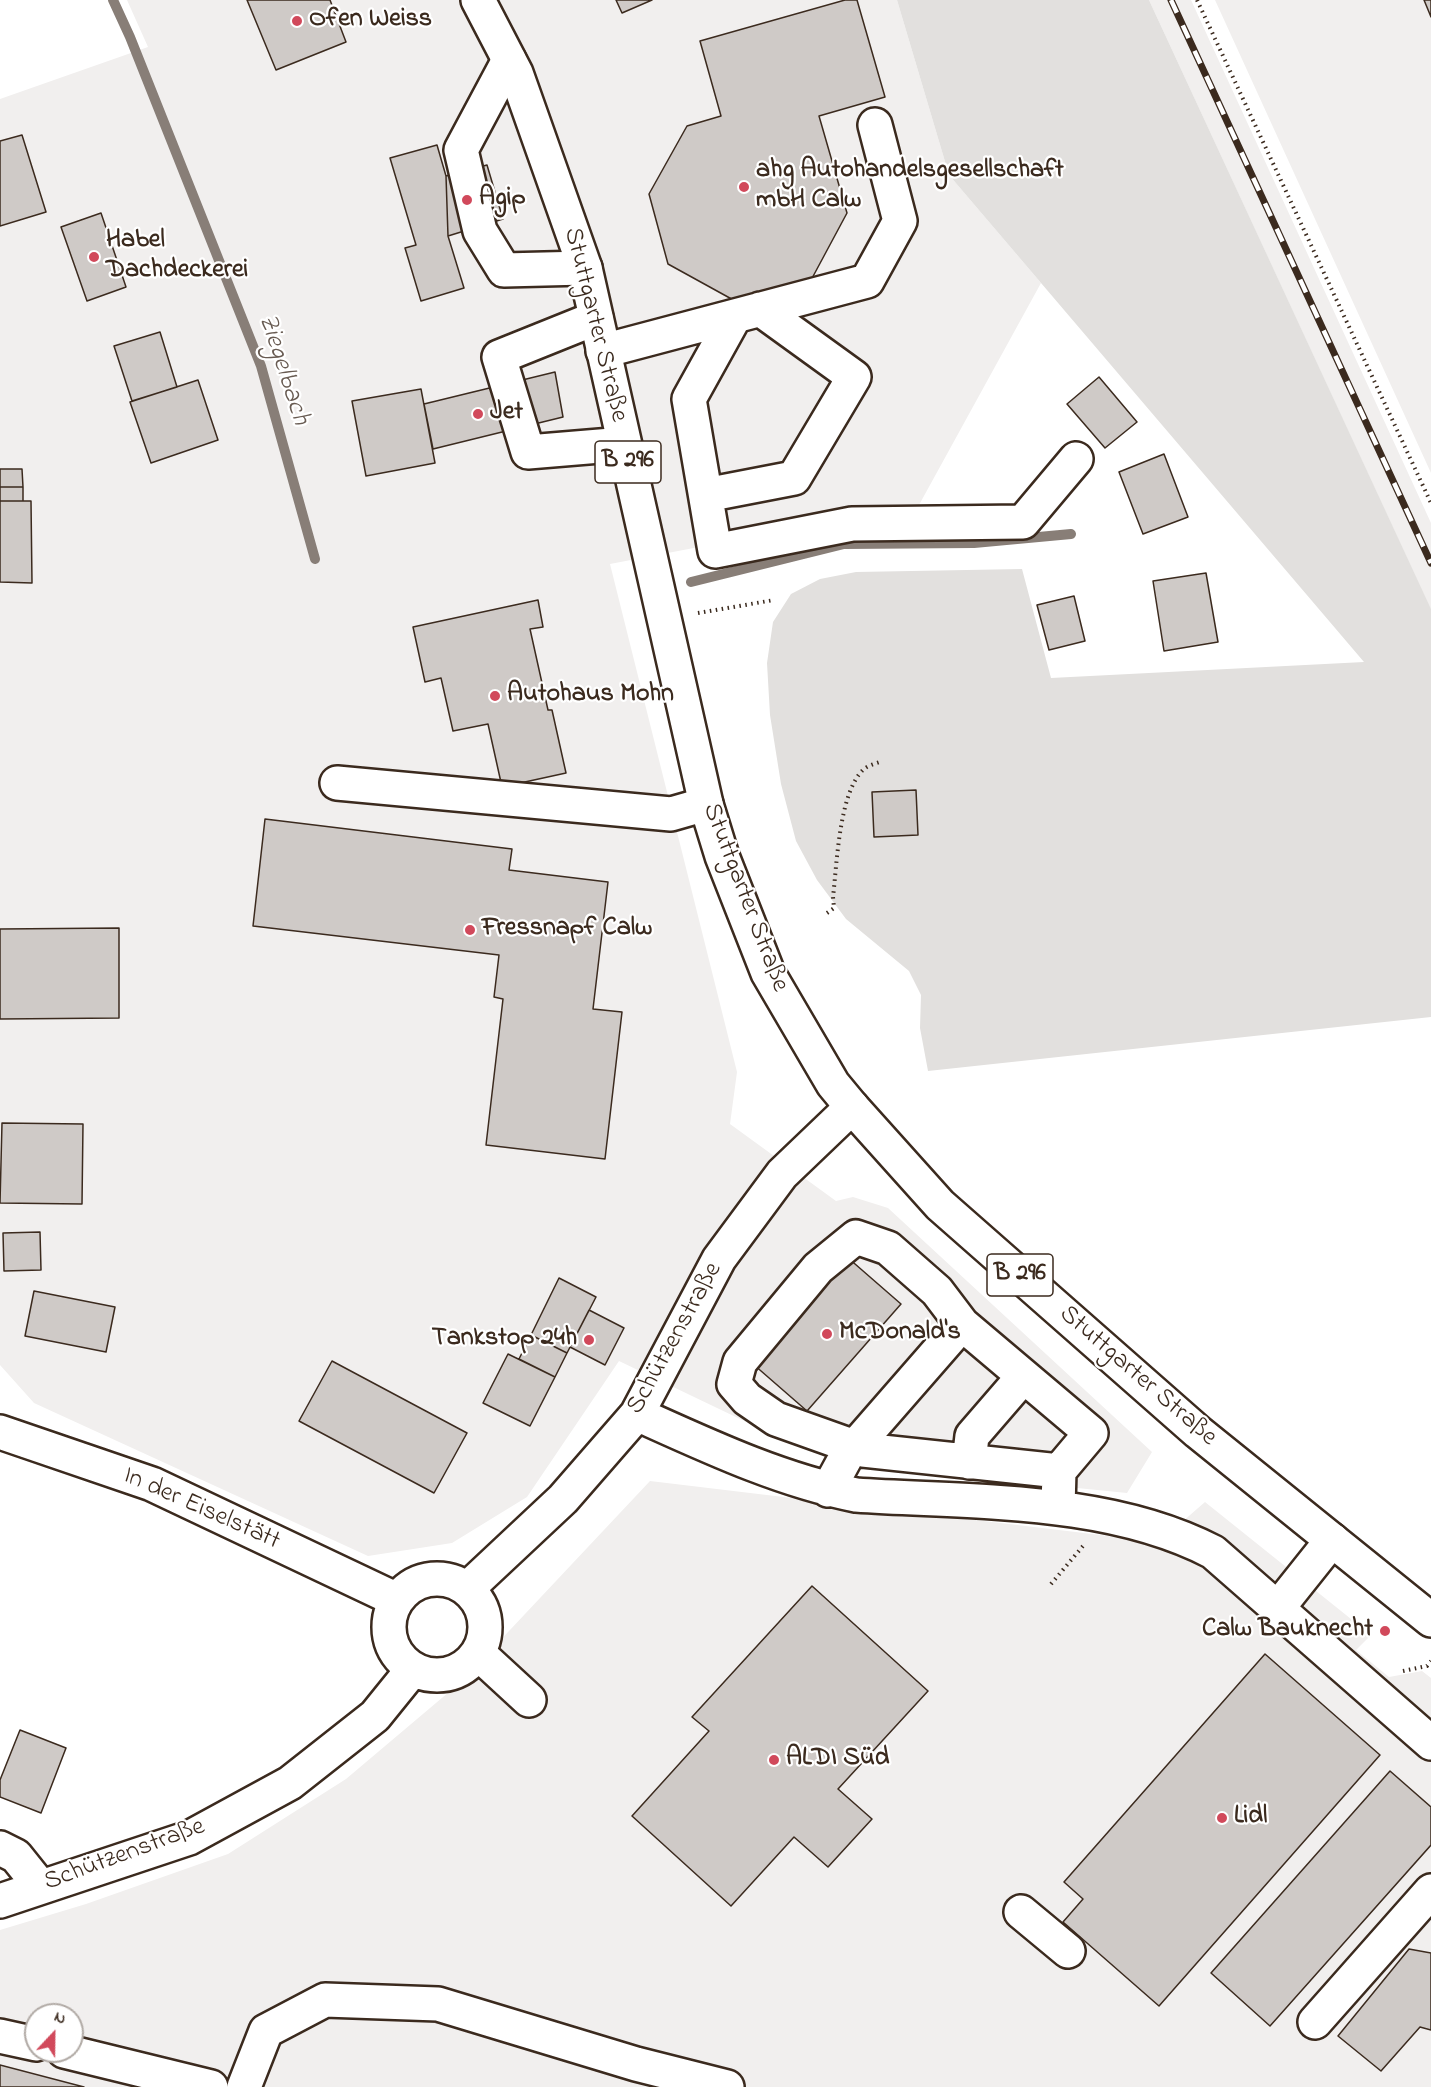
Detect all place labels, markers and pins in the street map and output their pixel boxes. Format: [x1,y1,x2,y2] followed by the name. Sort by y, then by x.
[309,5,432,37] place label: Ofen Weiss
[290,14,304,28] marker: Ofen Weiss
[756,156,1064,218] place label: ahg Autohandelsgesellschaft mbH Calw
[737,180,751,194] marker: ahg Autohandelsgesellschaft mbH Calw
[479,184,526,216] place label: Agip
[460,193,474,207] marker: Agip
[106,226,248,288] place label: Habel Dachdeckerei
[87,250,101,264] marker: Habel Dachdeckerei
[490,398,523,430] place label: Jet
[471,407,485,421] marker: Jet
[507,680,674,712] place label: Autohaus Mohn
[488,689,502,703] marker: Autohaus Mohn
[482,914,652,946] place label: Fressnapf Calw
[463,923,477,937] marker: Fressnapf Calw
[839,1318,961,1350] place label: McDonald's
[432,1324,577,1356] place label: Tankstop 24h
[820,1327,834,1341] marker: McDonald's
[582,1333,596,1347] marker: Tankstop 24h
[1202,1615,1373,1647] place label: Calw Bauknecht
[1378,1624,1392,1638] marker: Calw Bauknecht
[786,1744,889,1776] place label: ALDI Süd
[767,1753,781,1767] marker: ALDI Süd
[1234,1802,1267,1834] place label: Lidl
[1215,1811,1229,1825] marker: Lidl

